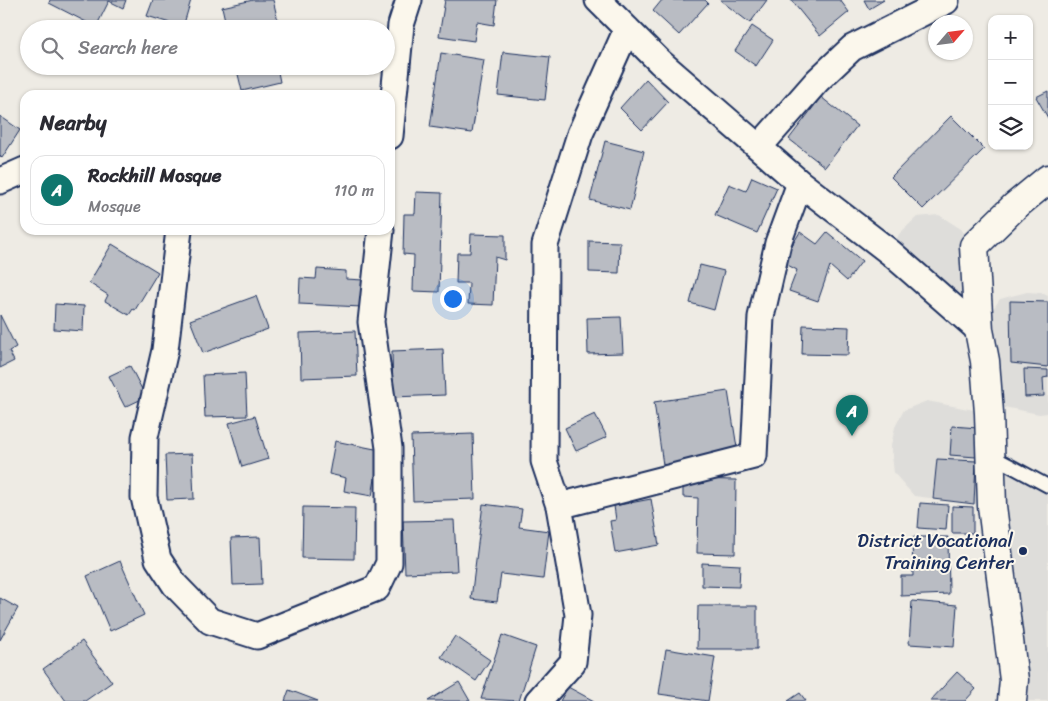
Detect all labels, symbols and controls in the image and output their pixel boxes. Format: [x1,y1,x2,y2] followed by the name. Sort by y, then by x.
[928,15,973,60] north arrow
[988,15,1033,150] map controls
[988,15,1033,60] button: +
[20,20,395,75] search box
[78,31,178,64] text: Search here
[38,34,66,62] icon: search
[988,60,1033,105] button: −
[40,104,106,142] text: Nearby
[988,105,1033,150] button: layers
[88,159,222,192] text: Rockhill Mosque
[52,176,62,205] text: A
[334,176,374,205] text: 110 m
[88,192,141,221] text: Mosque
[440,286,466,312] your location
[836,395,868,436] pin: A
[857,524,1014,579] place label: District Vocational Training Center
[1017,545,1029,557] marker: District Vocational Training Center

